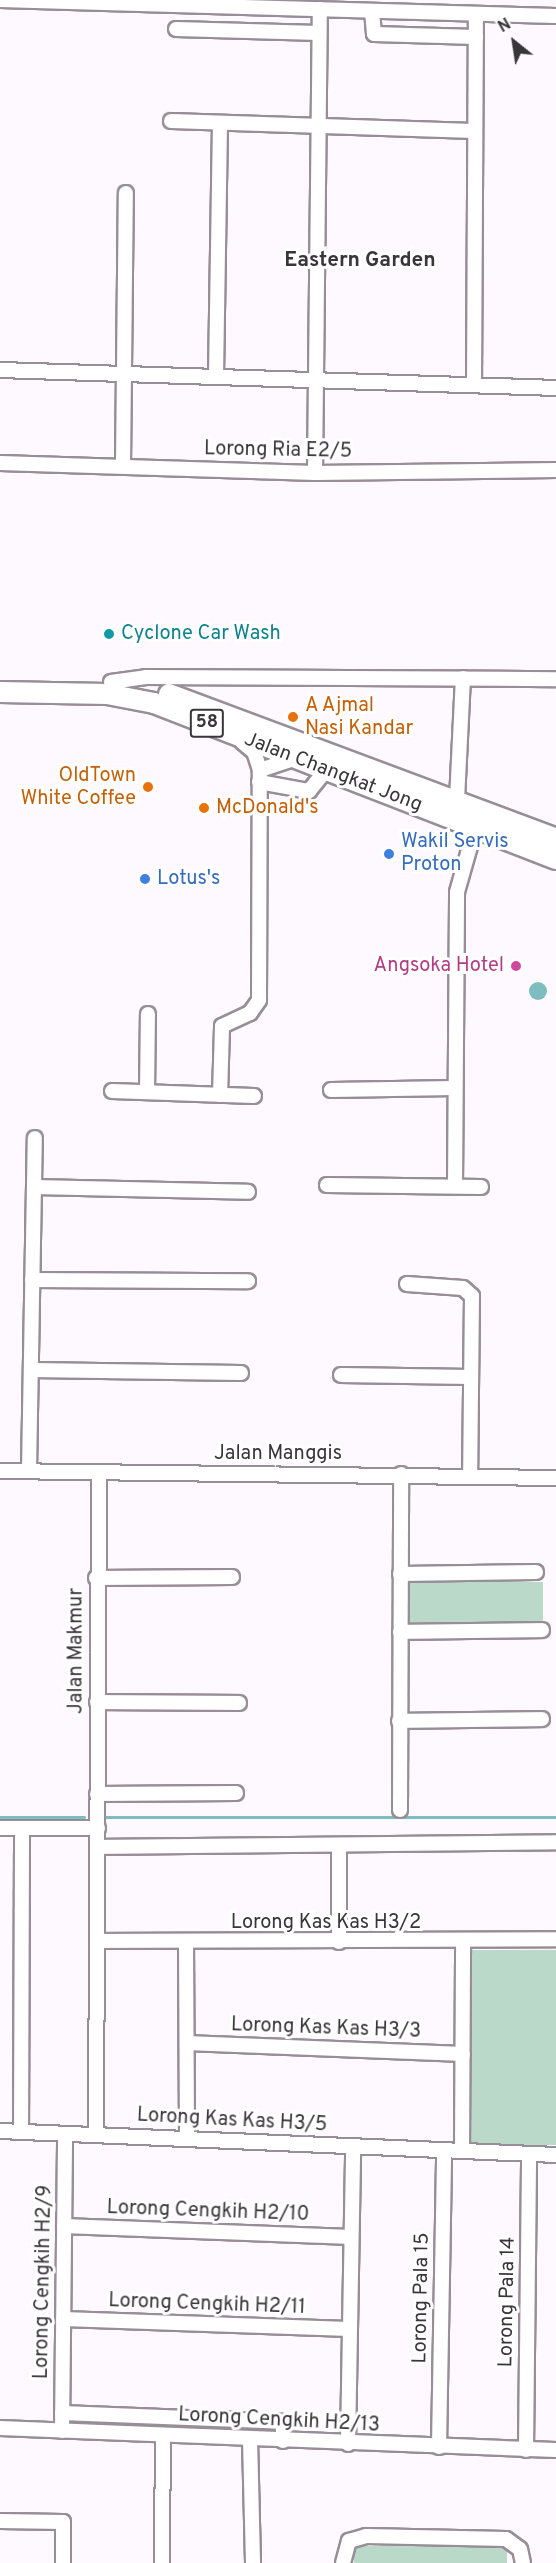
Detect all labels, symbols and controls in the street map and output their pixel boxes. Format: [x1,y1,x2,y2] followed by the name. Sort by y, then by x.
[484,12,544,72] north arrow
[495,15,515,38] text: N
[284,248,436,274] district label: Eastern Garden
[204,438,352,464] street label: Lorong Ria E2/5
[121,622,281,646] place label: Cyclone Car Wash
[102,627,116,641] marker: Cyclone Car Wash
[305,694,413,741] place label: A Ajmal Nasi Kandar
[189,708,225,738] road number: 58
[286,710,300,724] marker: A Ajmal Nasi Kandar
[241,728,425,818] street label: Jalan Changkat Jong
[20,764,136,811] place label: OldTown White Coffee
[141,780,155,794] marker: OldTown White Coffee
[216,796,319,820] place label: McDonald's
[197,801,211,815] marker: McDonald's
[401,831,509,878] place label: Wakil Servis Proton
[382,847,396,861] marker: Wakil Servis Proton
[157,867,220,891] place label: Lotus's
[138,872,152,886] marker: Lotus's
[374,954,504,978] place label: Angsoka Hotel
[509,959,523,973] marker: Angsoka Hotel
[214,1442,342,1466] street label: Jalan Manggis
[65,1588,89,1714] street label: Jalan Makmur
[231,1911,421,1935] street label: Lorong Kas Kas H3/2
[230,2014,422,2044] street label: Lorong Kas Kas H3/3
[136,2104,328,2138] street label: Lorong Kas Kas H3/5
[30,2185,58,2379] street label: Lorong Cengkih H2/9
[106,2196,310,2228] street label: Lorong Cengkih H2/10
[409,2232,435,2364] street label: Lorong Pala 15
[495,2236,521,2368] street label: Lorong Pala 14
[108,2290,306,2320] street label: Lorong Cengkih H2/11
[177,2404,381,2438] street label: Lorong Cengkih H2/13

